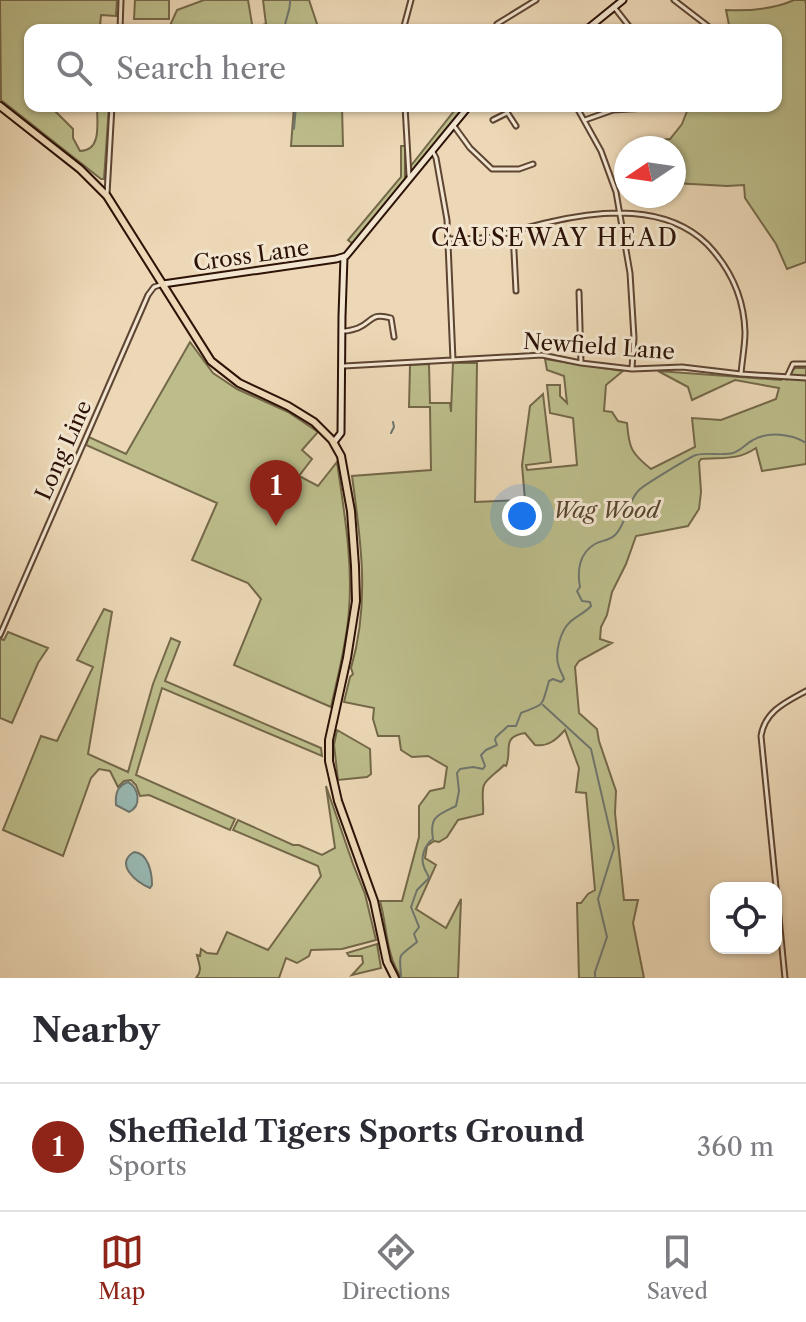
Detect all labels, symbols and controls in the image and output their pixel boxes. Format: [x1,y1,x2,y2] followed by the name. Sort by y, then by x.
[24,24,782,112] search box
[52,46,96,90] icon: search
[116,50,286,87] text: Search here
[614,136,686,208] north arrow
[431,223,679,252] district label: CAUSEWAY HEAD
[191,234,311,277] street label: Cross Lane
[522,328,676,365] street label: Newfield Lane
[29,396,97,504] street label: Long Line
[250,460,302,526] pin: 1
[502,496,542,536] your location
[553,497,661,524] park label: Wag Wood
[710,882,782,954] map controls
[710,882,782,954] button: locate
[32,1009,160,1051] text: Nearby
[108,1113,584,1150] text: Sheffield Tigers Sports Ground
[52,1131,64,1163] text: 1
[697,1131,774,1163] text: 360 m
[108,1150,187,1182] text: Sports
[98,1230,145,1305] tab: Map
[342,1230,450,1305] tab: Directions
[647,1230,708,1305] tab: Saved

